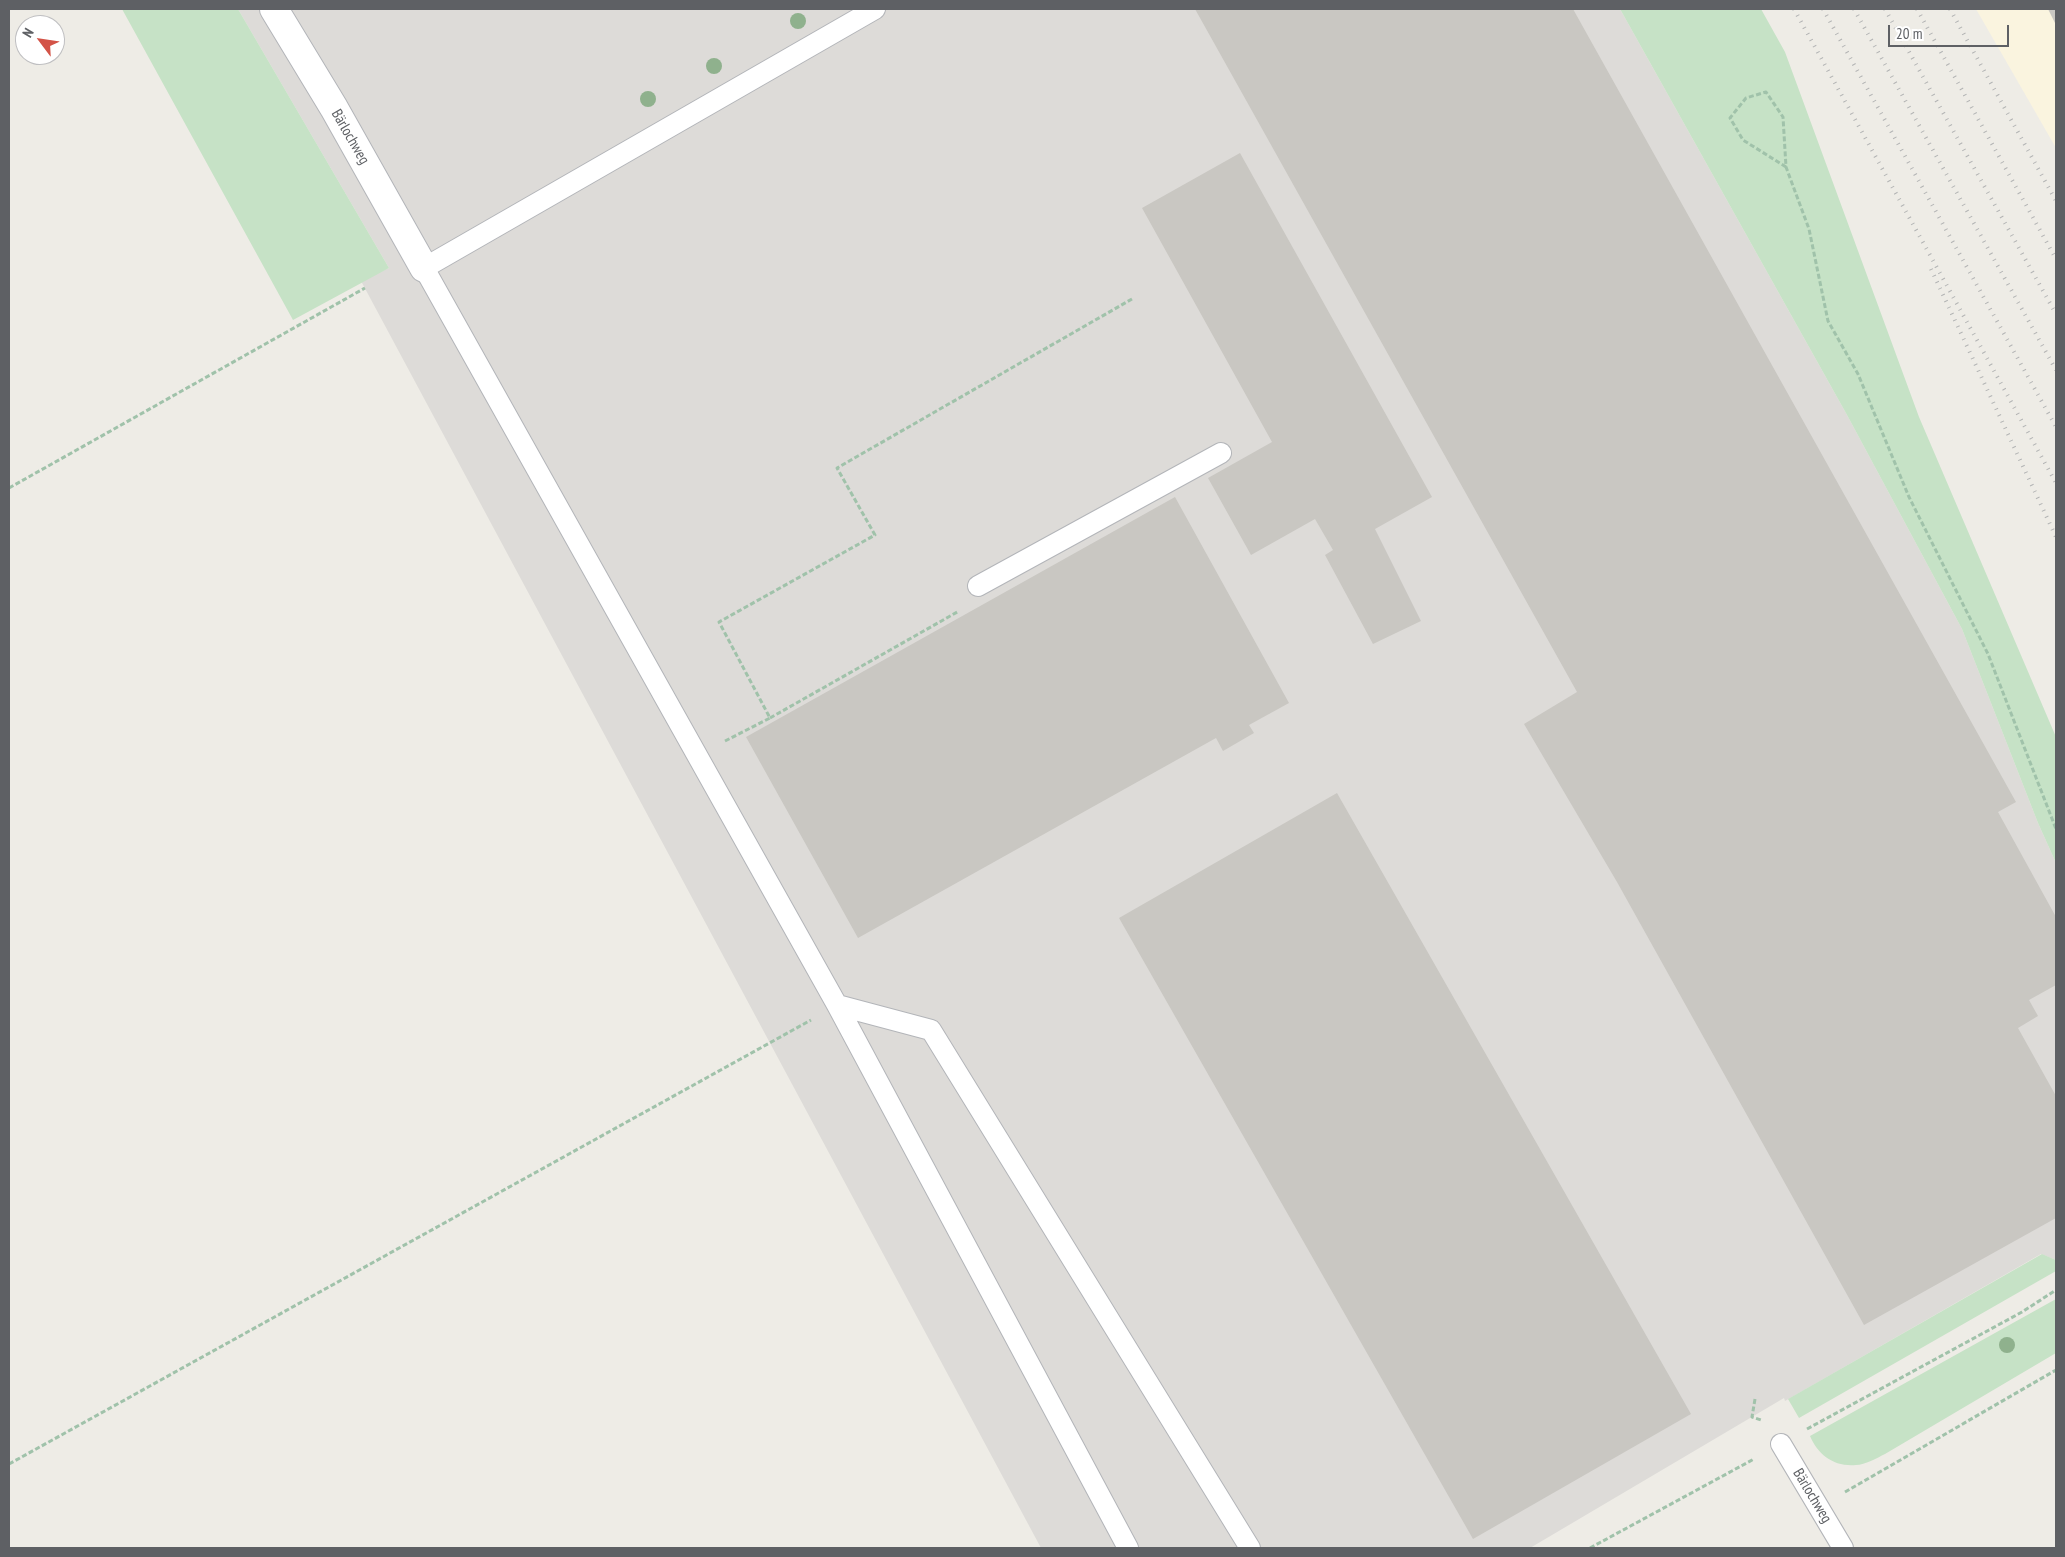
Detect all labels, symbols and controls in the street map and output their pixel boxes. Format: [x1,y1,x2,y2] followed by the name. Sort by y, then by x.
[15,15,65,65] north arrow
[1890,15,2011,47] scale bar
[1896,24,1922,43] text: 20 m
[18,25,38,41] text: N
[327,106,373,168] street label: Bärlochweg
[1789,1465,1835,1527] street label: Bärlochweg

